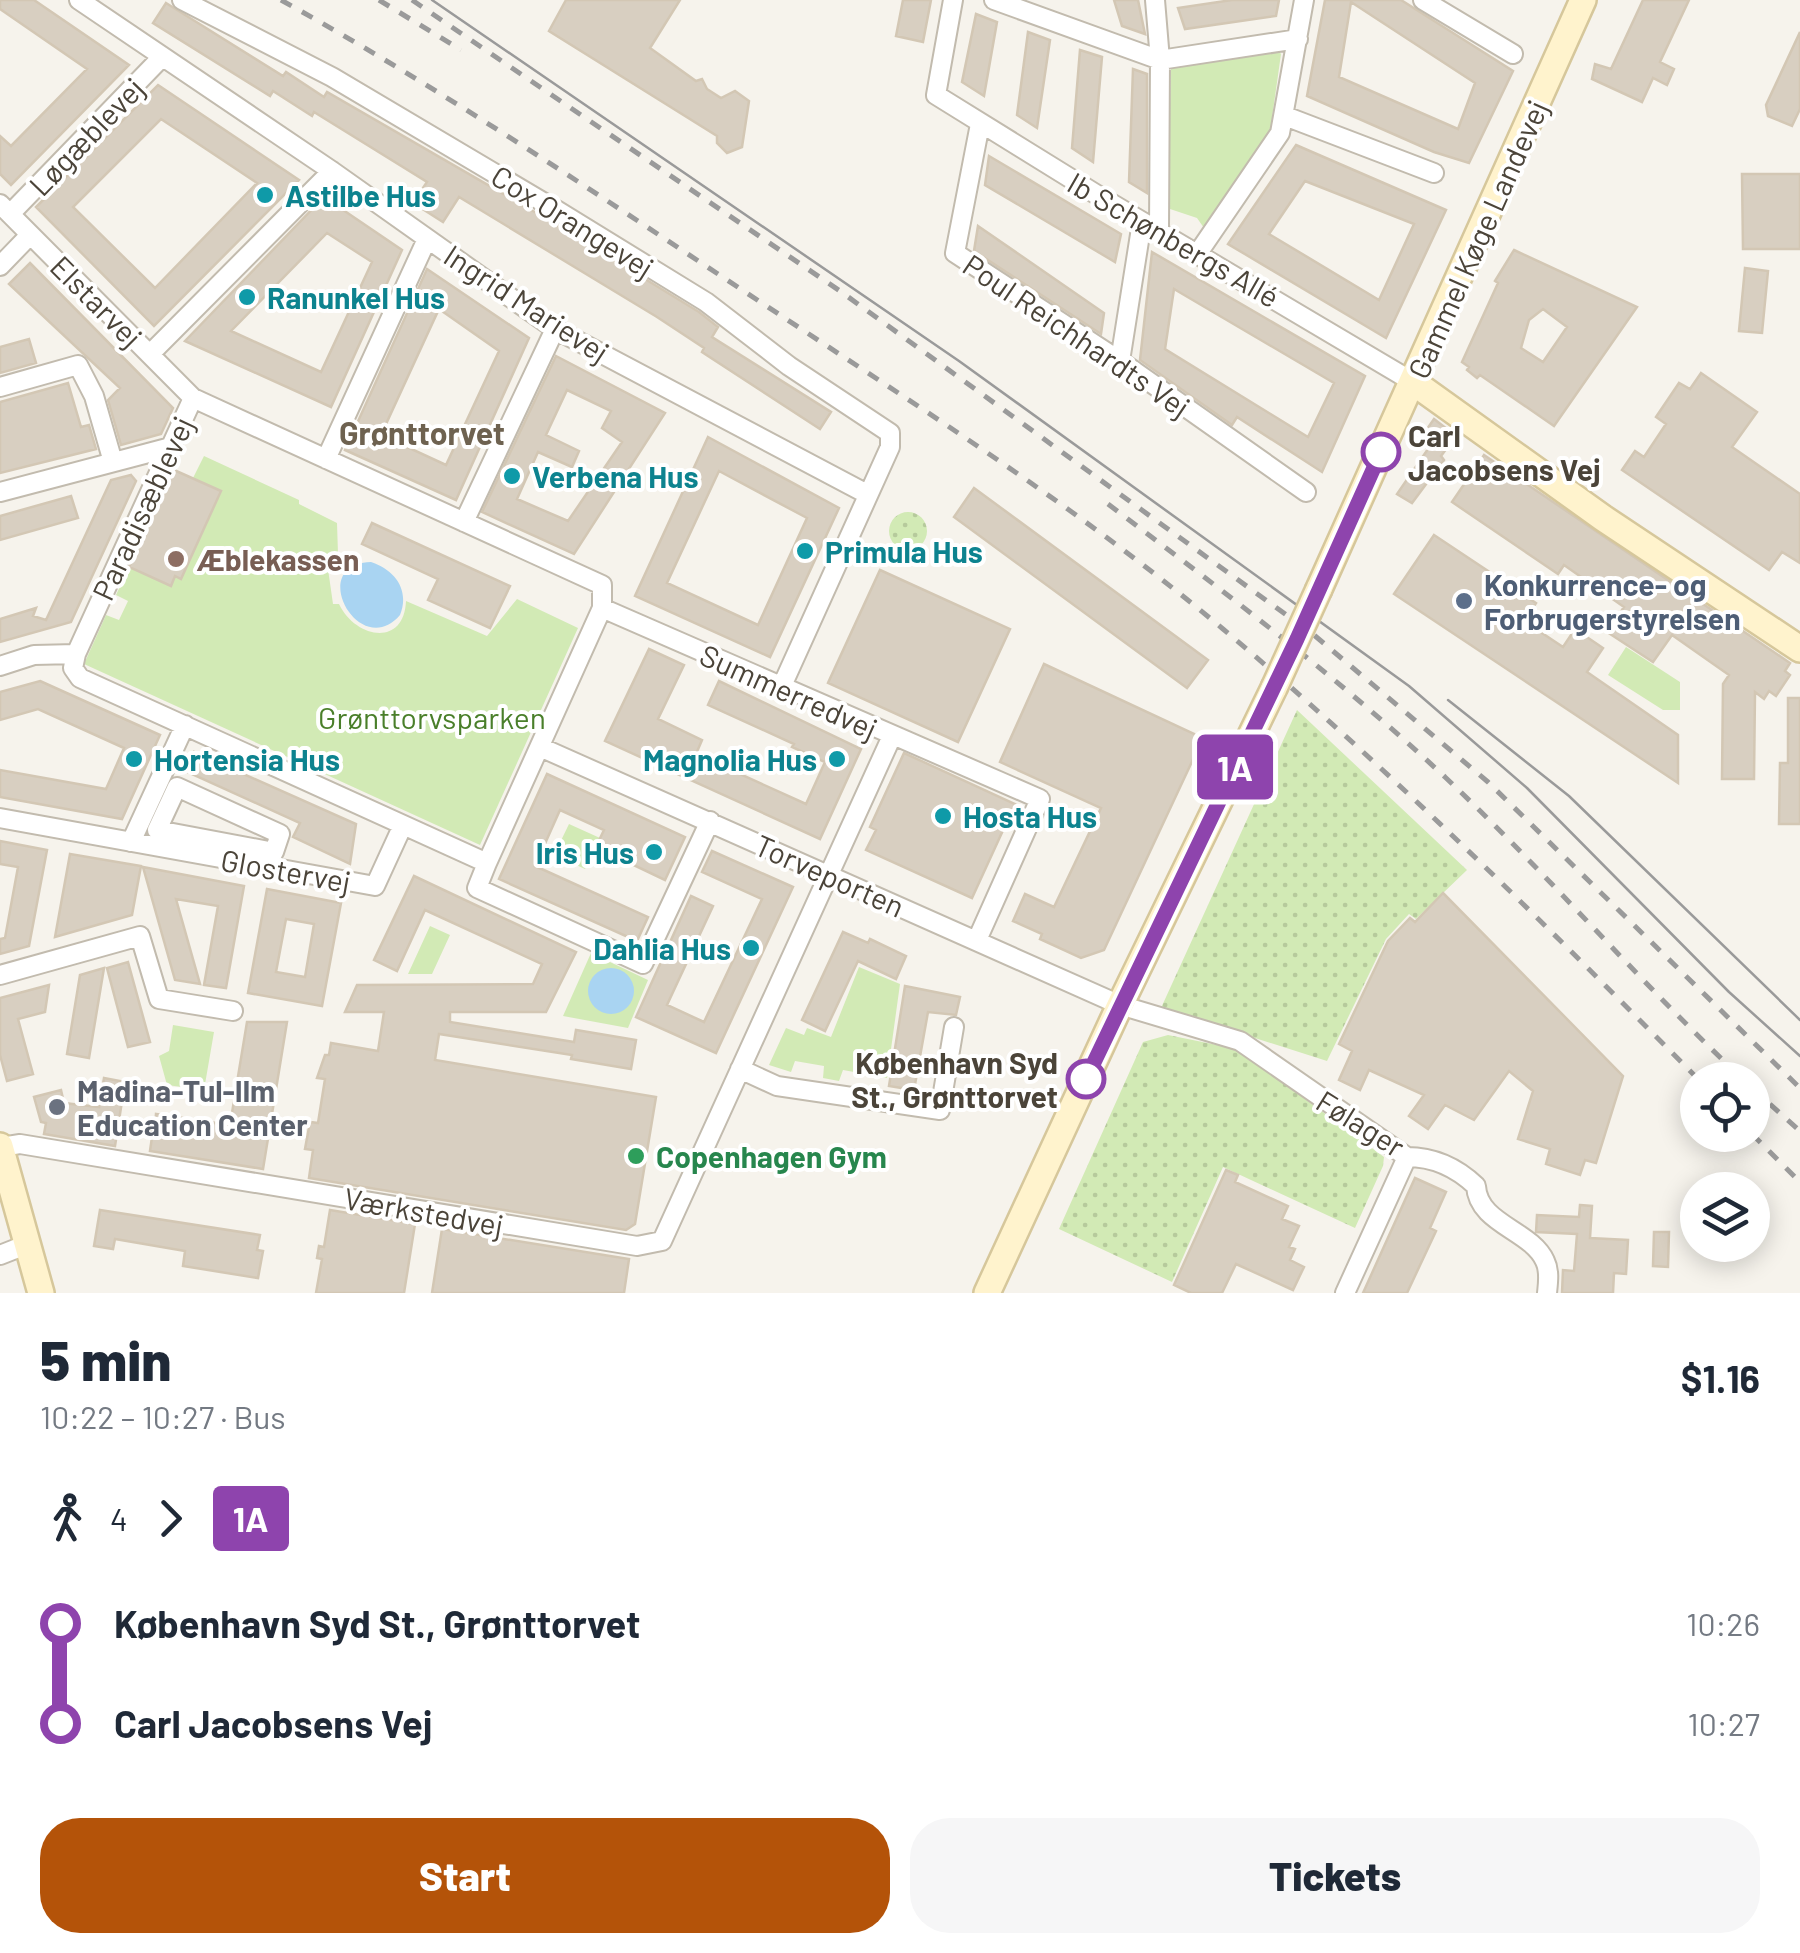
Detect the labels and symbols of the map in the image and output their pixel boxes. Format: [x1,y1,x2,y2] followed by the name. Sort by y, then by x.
[21,70,151,202] street label: Løgæblevej
[1399,94,1555,384] street label: Gammel Køge Landevej
[485,157,661,285] street label: Cox Orangevej
[1062,164,1286,314] street label: Ib Schønbergs Allé
[285,177,436,213] place label: Astilbe Hus
[254,184,276,206] marker: Astilbe Hus
[438,236,616,370] street label: Ingrid Marievej
[957,246,1197,424] street label: Poul Reichhardts Vej
[44,248,150,354] street label: Elstarvej
[267,279,445,315] place label: Ranunkel Hus
[236,286,258,308] marker: Ranunkel Hus
[84,410,200,606] street label: Paradisæblevej
[339,413,505,451] district label: Grønttorvet
[1408,417,1601,487] place label: Carl Jacobsens Vej
[1362,433,1400,471] marker: Carl Jacobsens Vej
[532,458,698,494] place label: Verbena Hus
[501,465,523,487] marker: Verbena Hus
[825,533,983,569] place label: Primula Hus
[794,540,816,562] marker: Primula Hus
[196,541,359,577] place label: Æblekassen
[165,548,187,570] marker: Æblekassen
[1484,566,1741,636] place label: Konkurrence- og Forbrugerstyrelsen
[1453,590,1475,612] marker: Konkurrence- og Forbrugerstyrelsen
[695,636,883,746] street label: Summerredvej
[318,699,546,735] park label: Grønttorvsparken
[1190,734,1280,800] line badge: 1A
[154,741,340,777] place label: Hortensia Hus
[643,741,817,777] place label: Magnolia Hus
[123,748,145,770] marker: Hortensia Hus
[826,748,848,770] marker: Magnolia Hus
[963,798,1097,834] place label: Hosta Hus
[932,805,954,827] marker: Hosta Hus
[750,826,910,924] street label: Torveporten
[536,834,634,870] place label: Iris Hus
[218,841,354,899] street label: Glostervej
[643,841,665,863] marker: Iris Hus
[593,930,731,966] place label: Dahlia Hus
[740,937,762,959] marker: Dahlia Hus
[851,1044,1058,1114] place label: København Syd St., Grønttorvet
[1067,1060,1105,1098] marker: København Syd St., Grønttorvet
[77,1072,308,1142] place label: Madina-Tul-Ilm Education Center
[1310,1082,1412,1164] street label: Følager
[46,1096,68,1118] marker: Madina-Tul-Ilm Education Center
[656,1138,887,1174] place label: Copenhagen Gym
[625,1145,647,1167] marker: Copenhagen Gym
[341,1179,507,1243] street label: Værkstedvej

